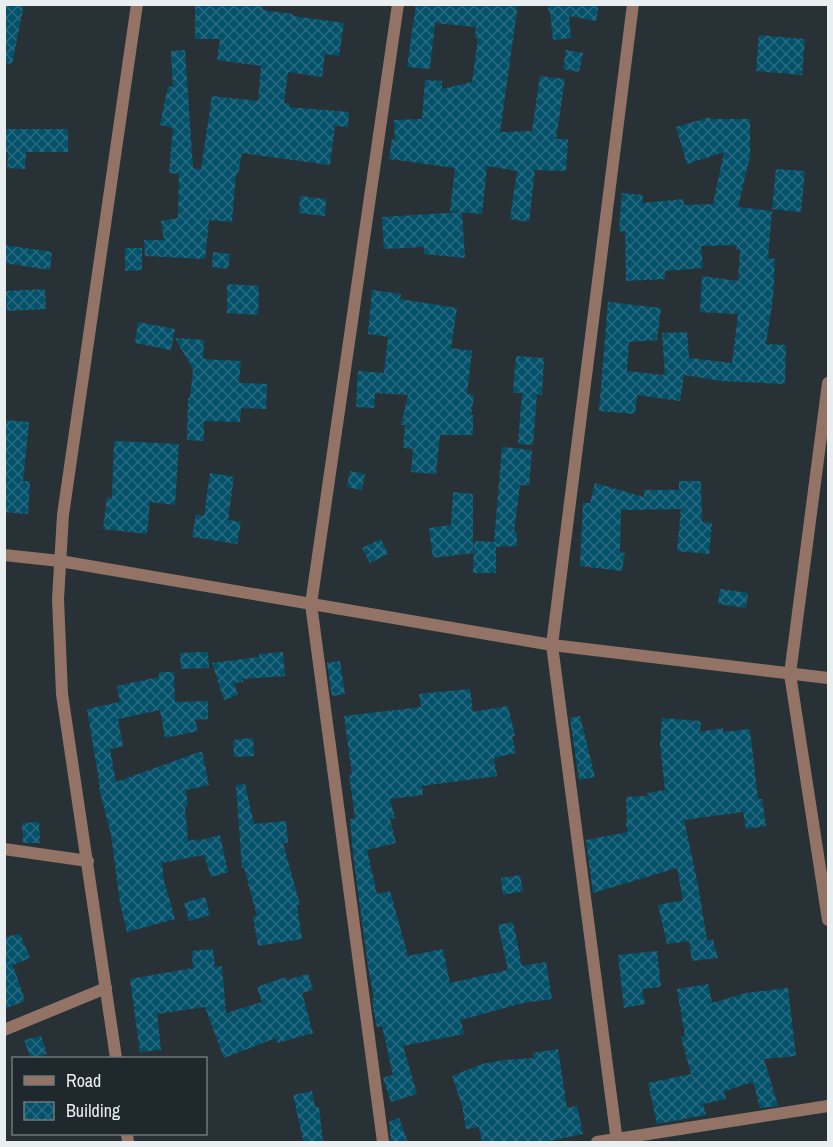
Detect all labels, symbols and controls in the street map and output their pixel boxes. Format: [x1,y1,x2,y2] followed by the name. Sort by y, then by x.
[12,1057,207,1135] legend
[66,1068,101,1093] text: Road
[66,1098,121,1123] text: Building

